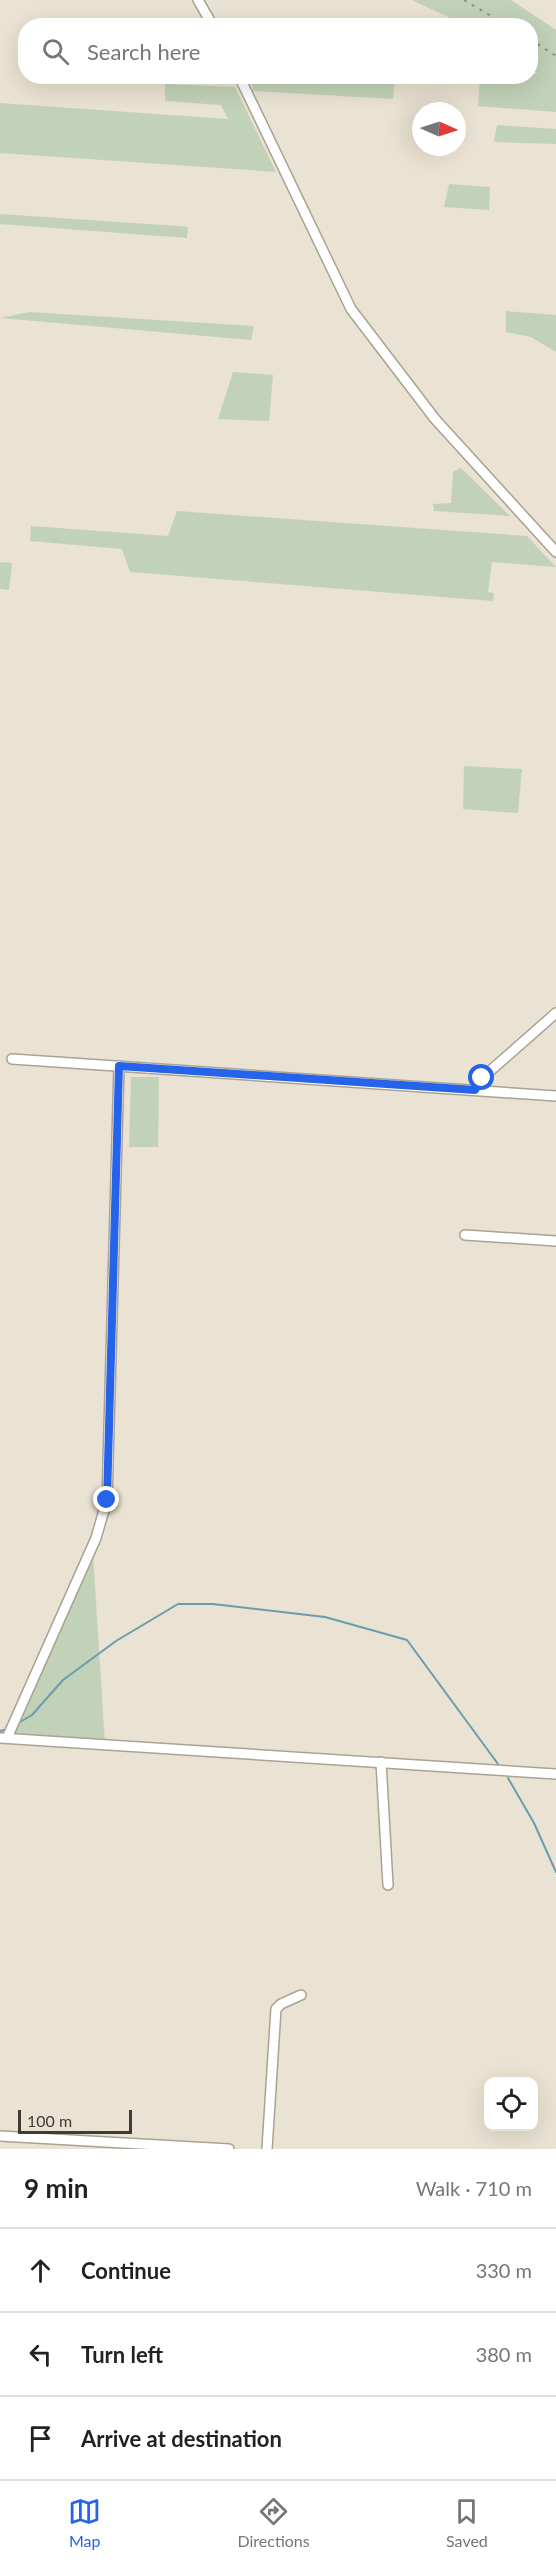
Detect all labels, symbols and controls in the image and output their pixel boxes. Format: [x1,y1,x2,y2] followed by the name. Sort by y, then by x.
[18,18,538,84] search box
[39,35,72,68] icon: search
[87,38,200,65] text: Search here
[412,102,466,156] north arrow
[468,1064,494,1090] route start
[93,1486,119,1512] route end
[484,2077,538,2131] map controls
[484,2077,538,2131] button: locate
[18,2107,132,2134] scale bar
[27,2111,72,2130] text: 100 m
[24,2172,88,2204] text: 9 min
[416,2176,532,2200] text: Walk · 710 m
[24,2254,57,2287] icon: ahead
[81,2257,171,2284] text: Continue
[476,2258,532,2282] text: 330 m
[24,2338,57,2371] icon: left
[81,2341,163,2368] text: Turn left
[476,2342,532,2366] text: 380 m
[24,2422,57,2455] icon: arrive
[81,2425,282,2452] text: Arrive at destination
[68,2495,101,2550] tab: Map
[237,2495,310,2550] tab: Directions
[446,2495,488,2550] tab: Saved

